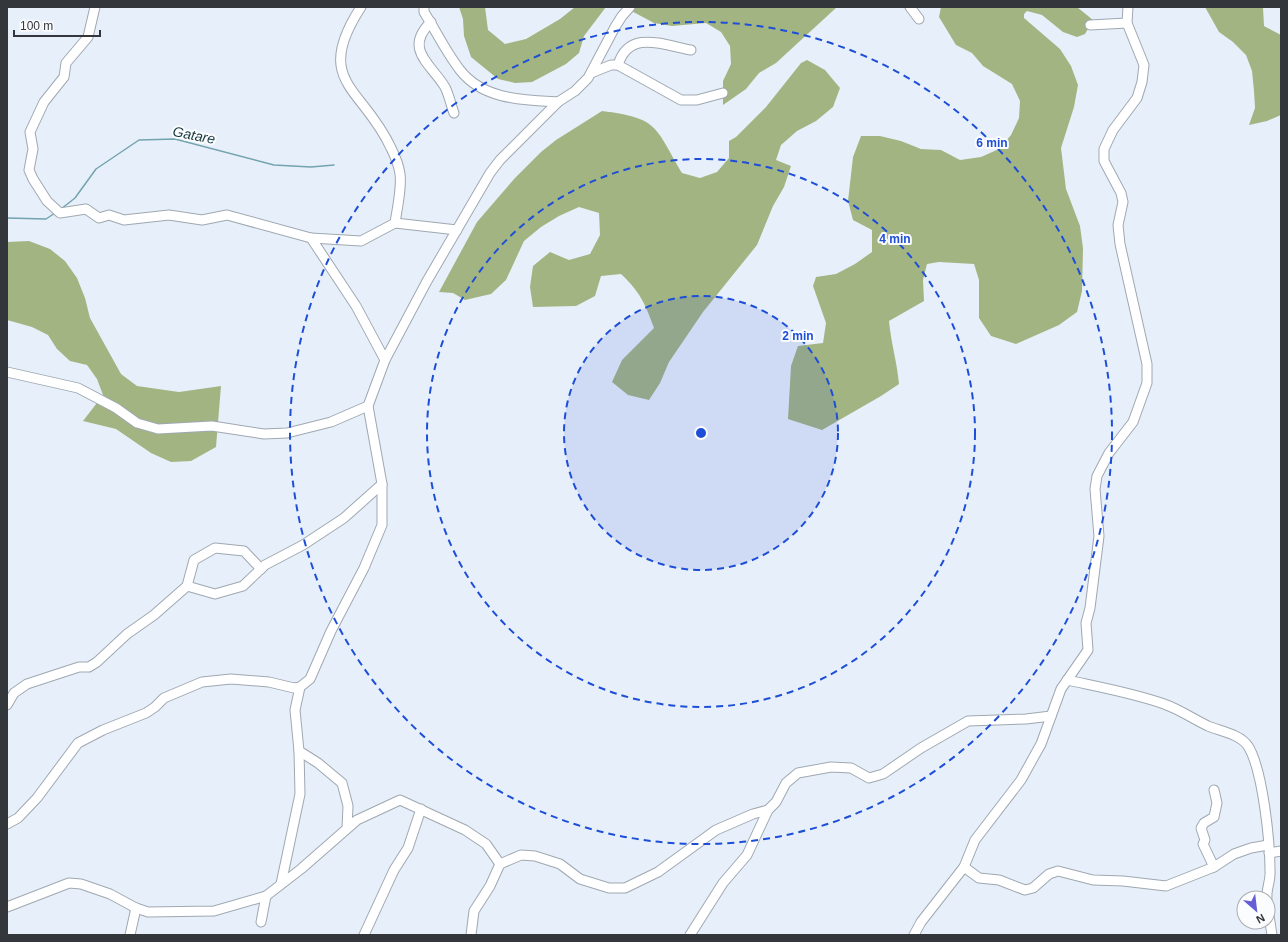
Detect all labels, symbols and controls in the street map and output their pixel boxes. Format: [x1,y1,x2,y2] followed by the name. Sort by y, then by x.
[14,12,100,38] scale bar
[20,19,53,33] text: 100 m
[171,123,217,147] water label: Gatare
[976,136,1008,150] text: 6 min
[879,232,911,246] text: 4 min
[782,329,814,343] text: 2 min
[694,426,708,440] centre of rings
[1236,890,1276,930] north arrow
[1254,912,1267,926] text: N

